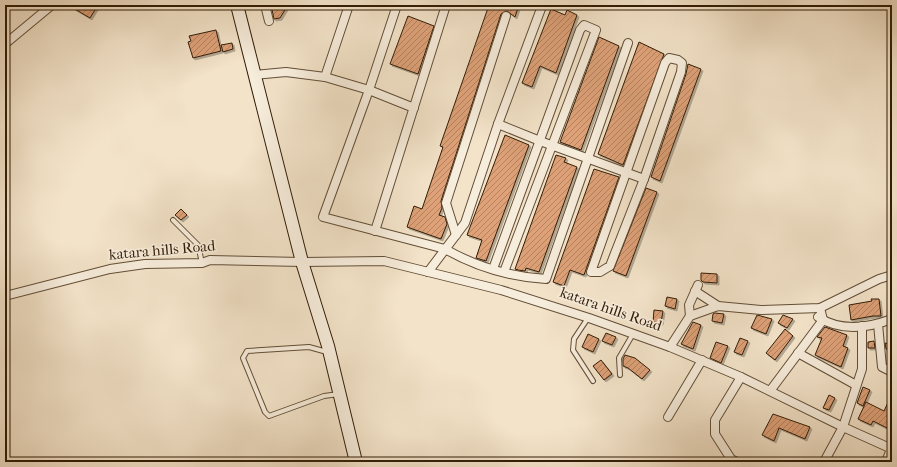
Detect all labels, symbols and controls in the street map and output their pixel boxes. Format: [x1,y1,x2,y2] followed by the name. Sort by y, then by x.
[108,236,217,264] street label: katara hills Road
[558,283,665,335] street label: katara hills Road

